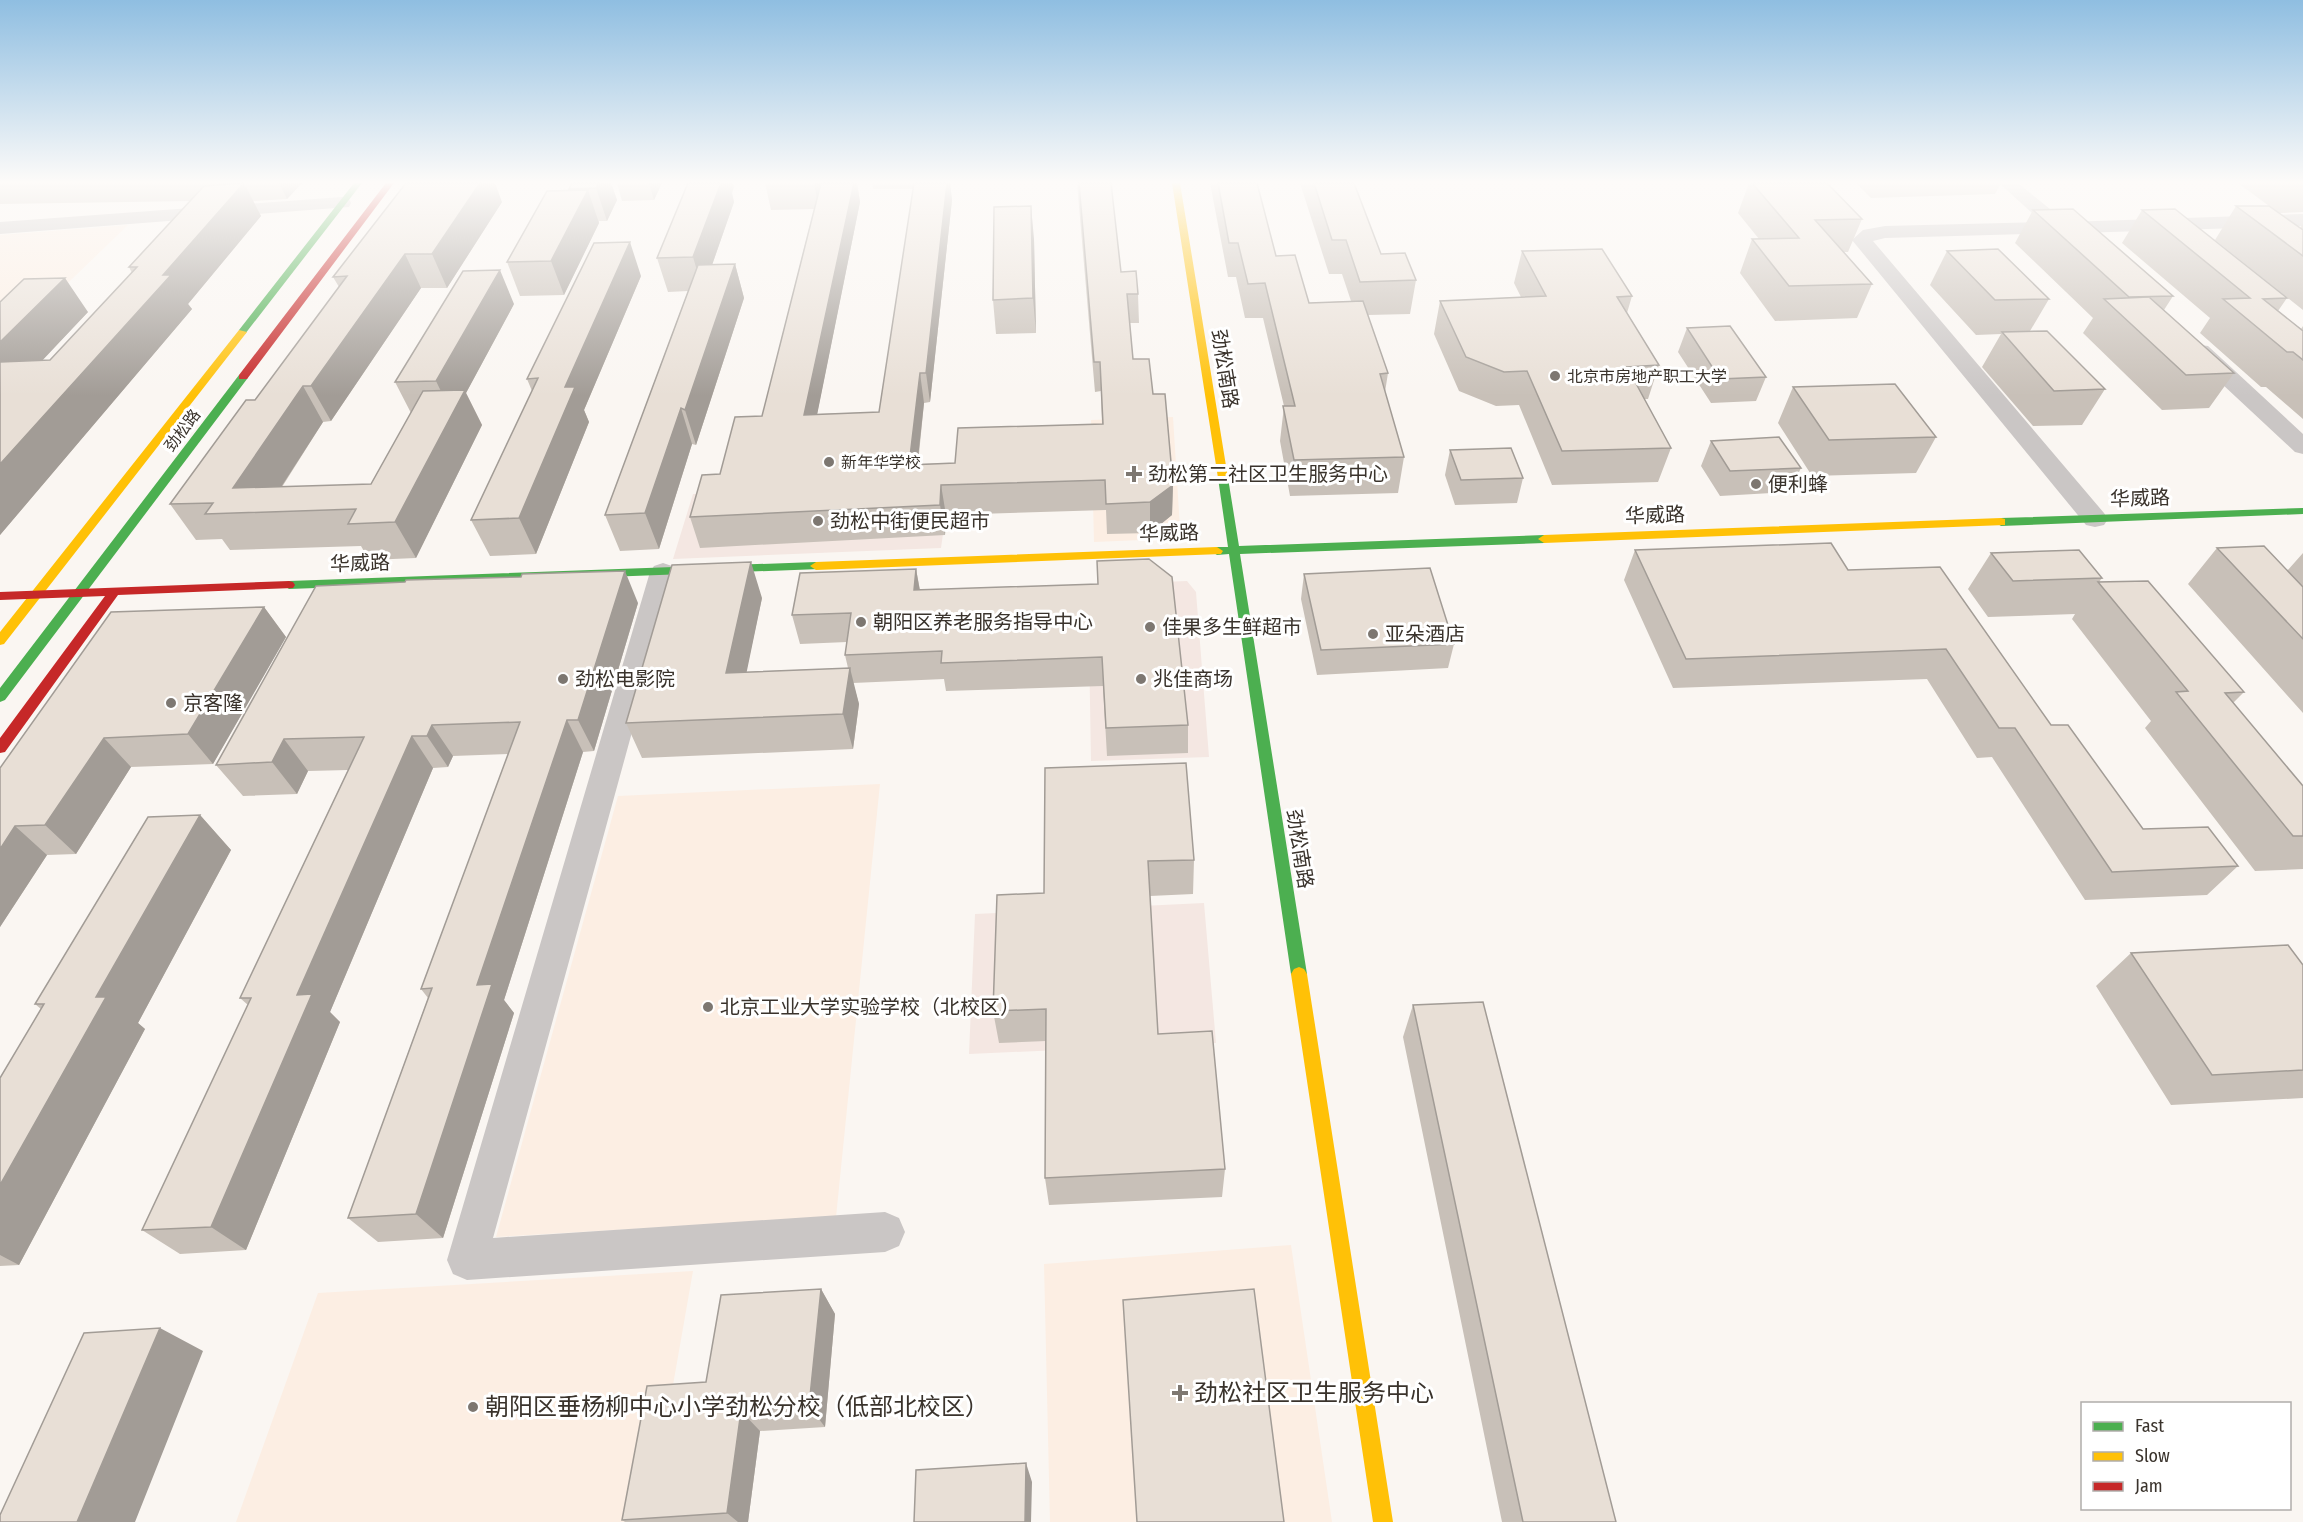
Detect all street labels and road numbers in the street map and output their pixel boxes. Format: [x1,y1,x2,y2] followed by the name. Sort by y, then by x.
[1207,328,1243,410] street label: 劲松南路
[160,405,204,455] street label: 劲松路
[2110,485,2170,511] street label: 华威路
[1625,502,1685,528] street label: 华威路
[1139,520,1199,546] street label: 华威路
[330,550,390,576] street label: 华威路
[1282,808,1318,890] street label: 劲松南路

